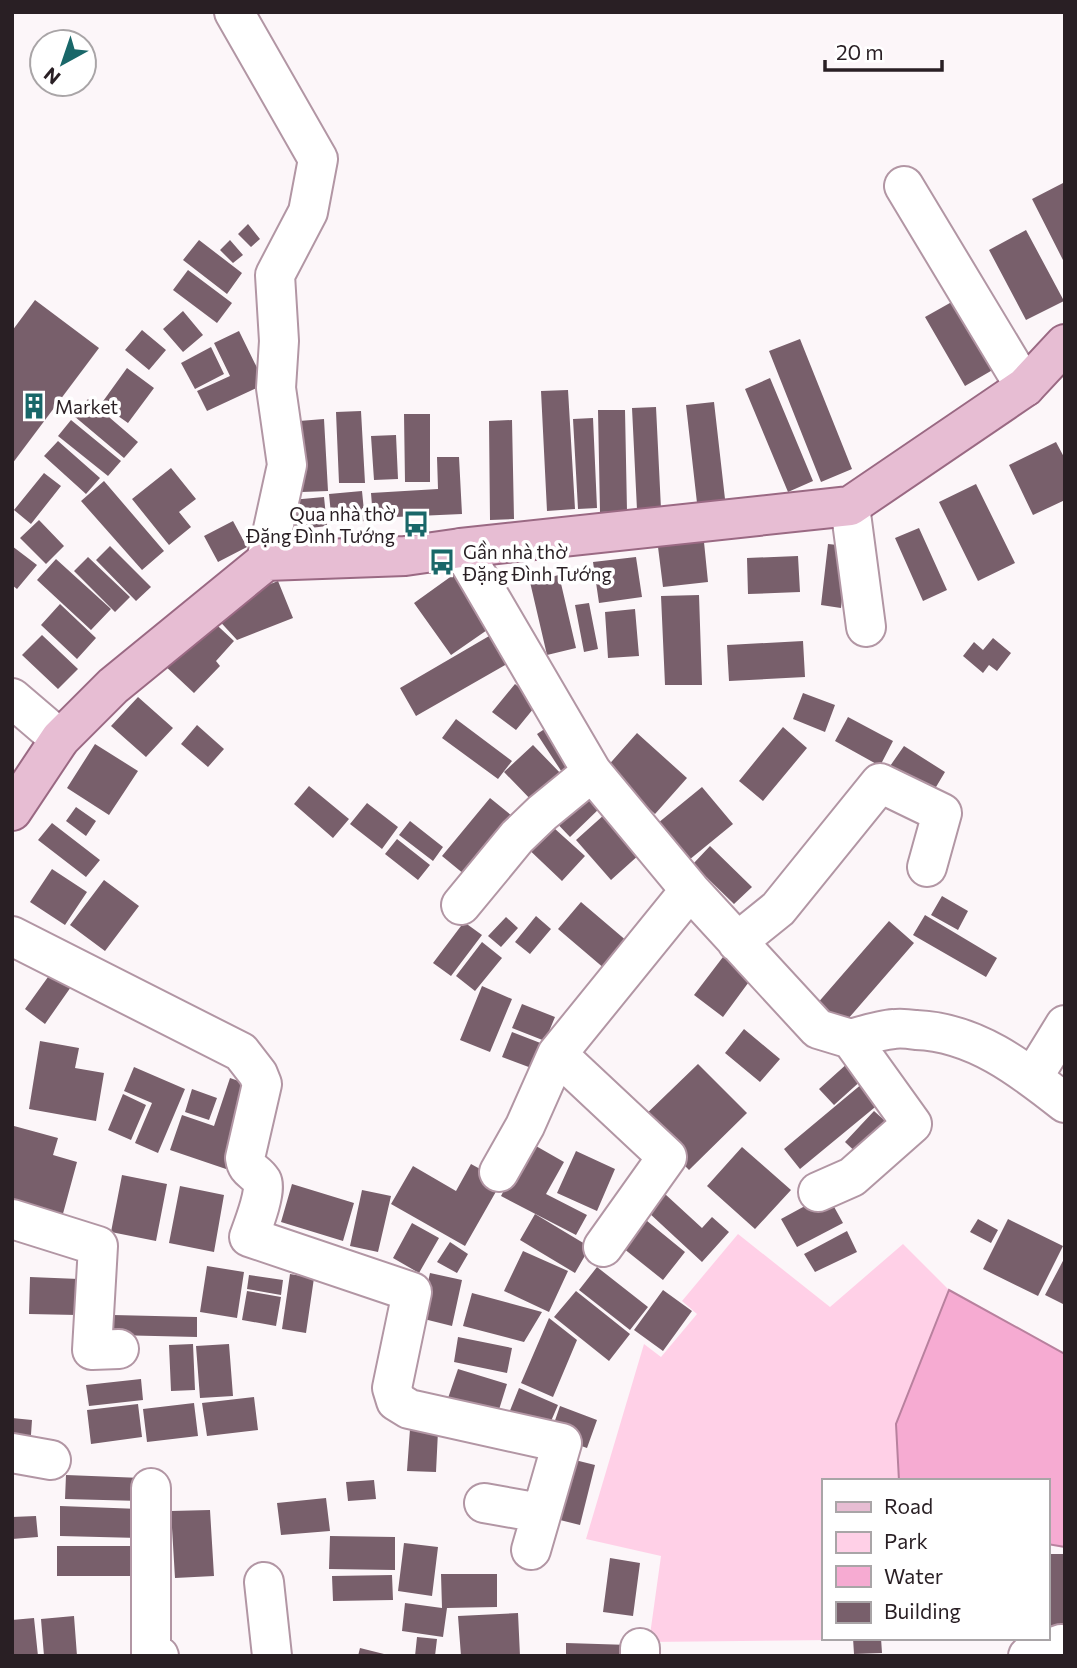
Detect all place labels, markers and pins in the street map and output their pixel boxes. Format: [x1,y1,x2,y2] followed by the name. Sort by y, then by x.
[19,391,49,421] building icon: Market
[55,395,118,418] place label: Market
[245,502,396,547] place label: Qua nhà thờ Đặng Đình Tướng
[401,509,431,539] bus stop icon: Qua nhà thờ Đặng Đình Tướng
[462,540,612,585] place label: Gần nhà thờ Đặng Đình Tướng
[427,547,457,577] bus stop icon: Gần nhà thờ Đặng Đình Tướng

